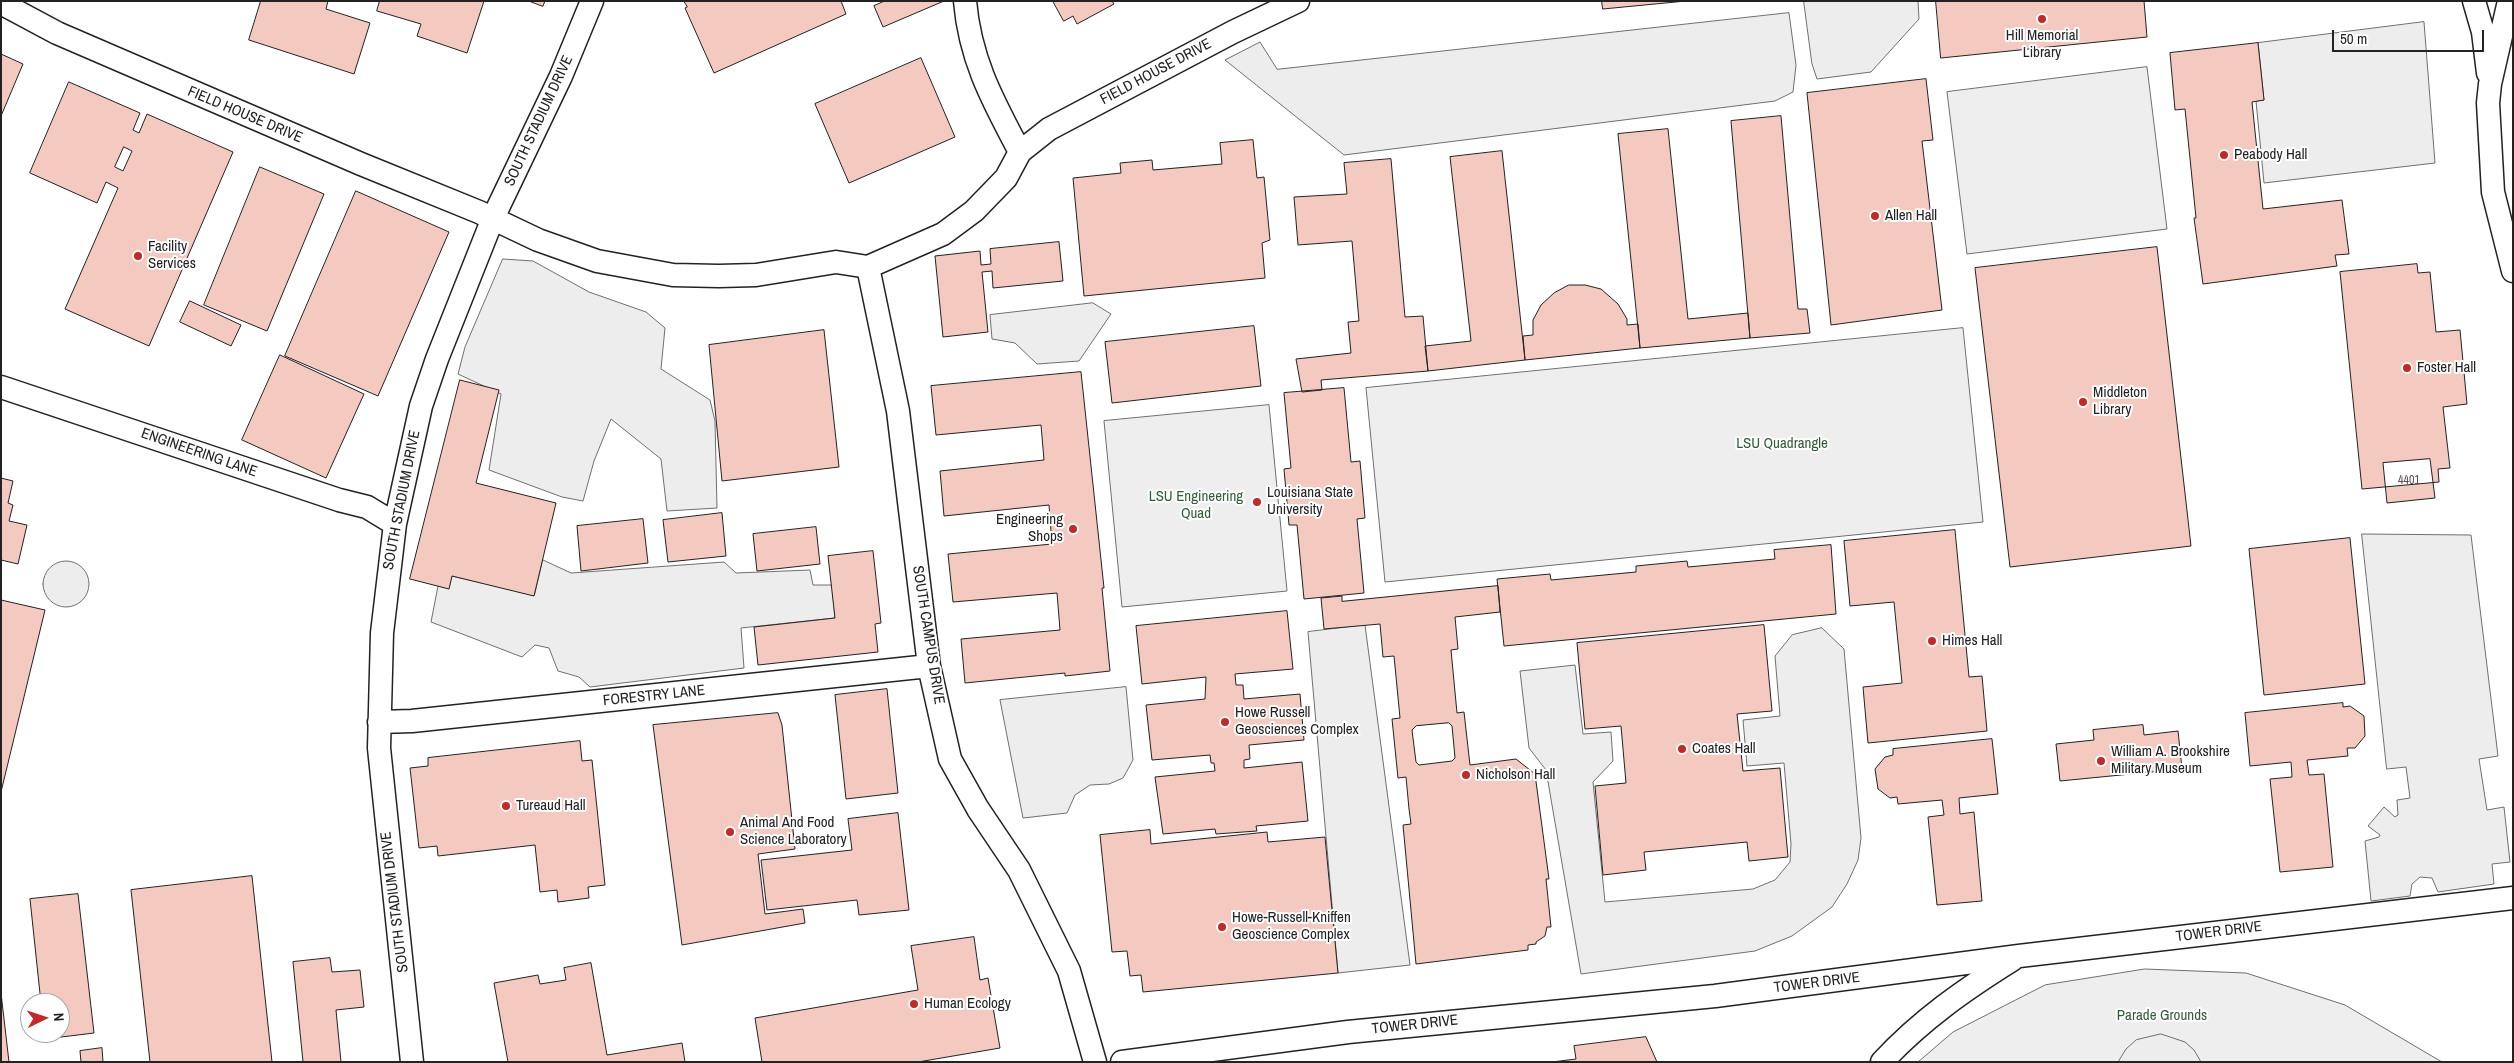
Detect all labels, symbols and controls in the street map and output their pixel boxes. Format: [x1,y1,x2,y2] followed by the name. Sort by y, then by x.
[2036,13,2048,25] marker: Hill Memorial Library
[2334,20,2486,52] scale bar
[2006,27,2078,62] place label: Hill Memorial Library
[2340,28,2367,49] text: 50 m
[1097,35,1215,109] street label: FIELD HOUSE DRIVE
[501,53,577,189] street label: SOUTH STADIUM DRIVE
[185,83,305,147] street label: FIELD HOUSE DRIVE
[2234,146,2307,164] place label: Peabody Hall
[2218,149,2230,161] marker: Peabody Hall
[1885,207,1937,225] place label: Allen Hall
[1869,210,1881,222] marker: Allen Hall
[148,238,196,273] place label: Facility Services
[132,250,144,262] marker: Facility Services
[2417,359,2476,377] place label: Foster Hall
[2401,362,2413,374] marker: Foster Hall
[2093,384,2147,419] place label: Middleton Library
[2077,396,2089,408] marker: Middleton Library
[139,425,259,481] street label: ENGINEERING LANE
[380,429,424,571] street label: SOUTH STADIUM DRIVE
[1736,435,1828,453] park label: LSU Quadrangle
[2398,474,2420,488] house number: 4401
[1267,484,1353,519] place label: Louisiana State University
[1149,488,1243,523] park label: LSU Engineering Quad
[1251,496,1263,508] marker: Louisiana State University
[996,511,1063,546] place label: Engineering Shops
[1067,523,1079,535] marker: Engineering Shops
[908,564,948,706] street label: SOUTH CAMPUS DRIVE
[1942,632,2002,650] place label: Himes Hall
[1926,635,1938,647] marker: Himes Hall
[602,682,706,710] street label: FORESTRY LANE
[1235,704,1359,739] place label: Howe Russell Geosciences Complex
[1219,716,1231,728] marker: Howe Russell Geosciences Complex
[1692,740,1756,758] place label: Coates Hall
[1676,743,1688,755] marker: Coates Hall
[2111,743,2230,778] place label: William A. Brookshire Military Museum
[2095,755,2107,767] marker: William A. Brookshire Military Museum
[1476,766,1555,784] place label: Nicholson Hall
[1460,769,1472,781] marker: Nicholson Hall
[516,797,585,815] place label: Tureaud Hall
[500,800,512,812] marker: Tureaud Hall
[740,814,847,849] place label: Animal And Food Science Laboratory
[724,826,736,838] marker: Animal And Food Science Laboratory
[377,830,413,974] street label: SOUTH STADIUM DRIVE
[1232,909,1351,944] place label: Howe-Russell-Kniffen Geoscience Complex
[2175,918,2263,946] street label: TOWER DRIVE
[1216,921,1228,933] marker: Howe-Russell-Kniffen Geoscience Complex
[1773,969,1861,997] street label: TOWER DRIVE
[20,993,70,1043] north arrow
[924,995,1011,1013] place label: Human Ecology
[908,998,920,1010] marker: Human Ecology
[2117,1007,2207,1025] park label: Parade Grounds
[50,1012,68,1022] text: N
[1371,1012,1459,1038] street label: TOWER DRIVE

